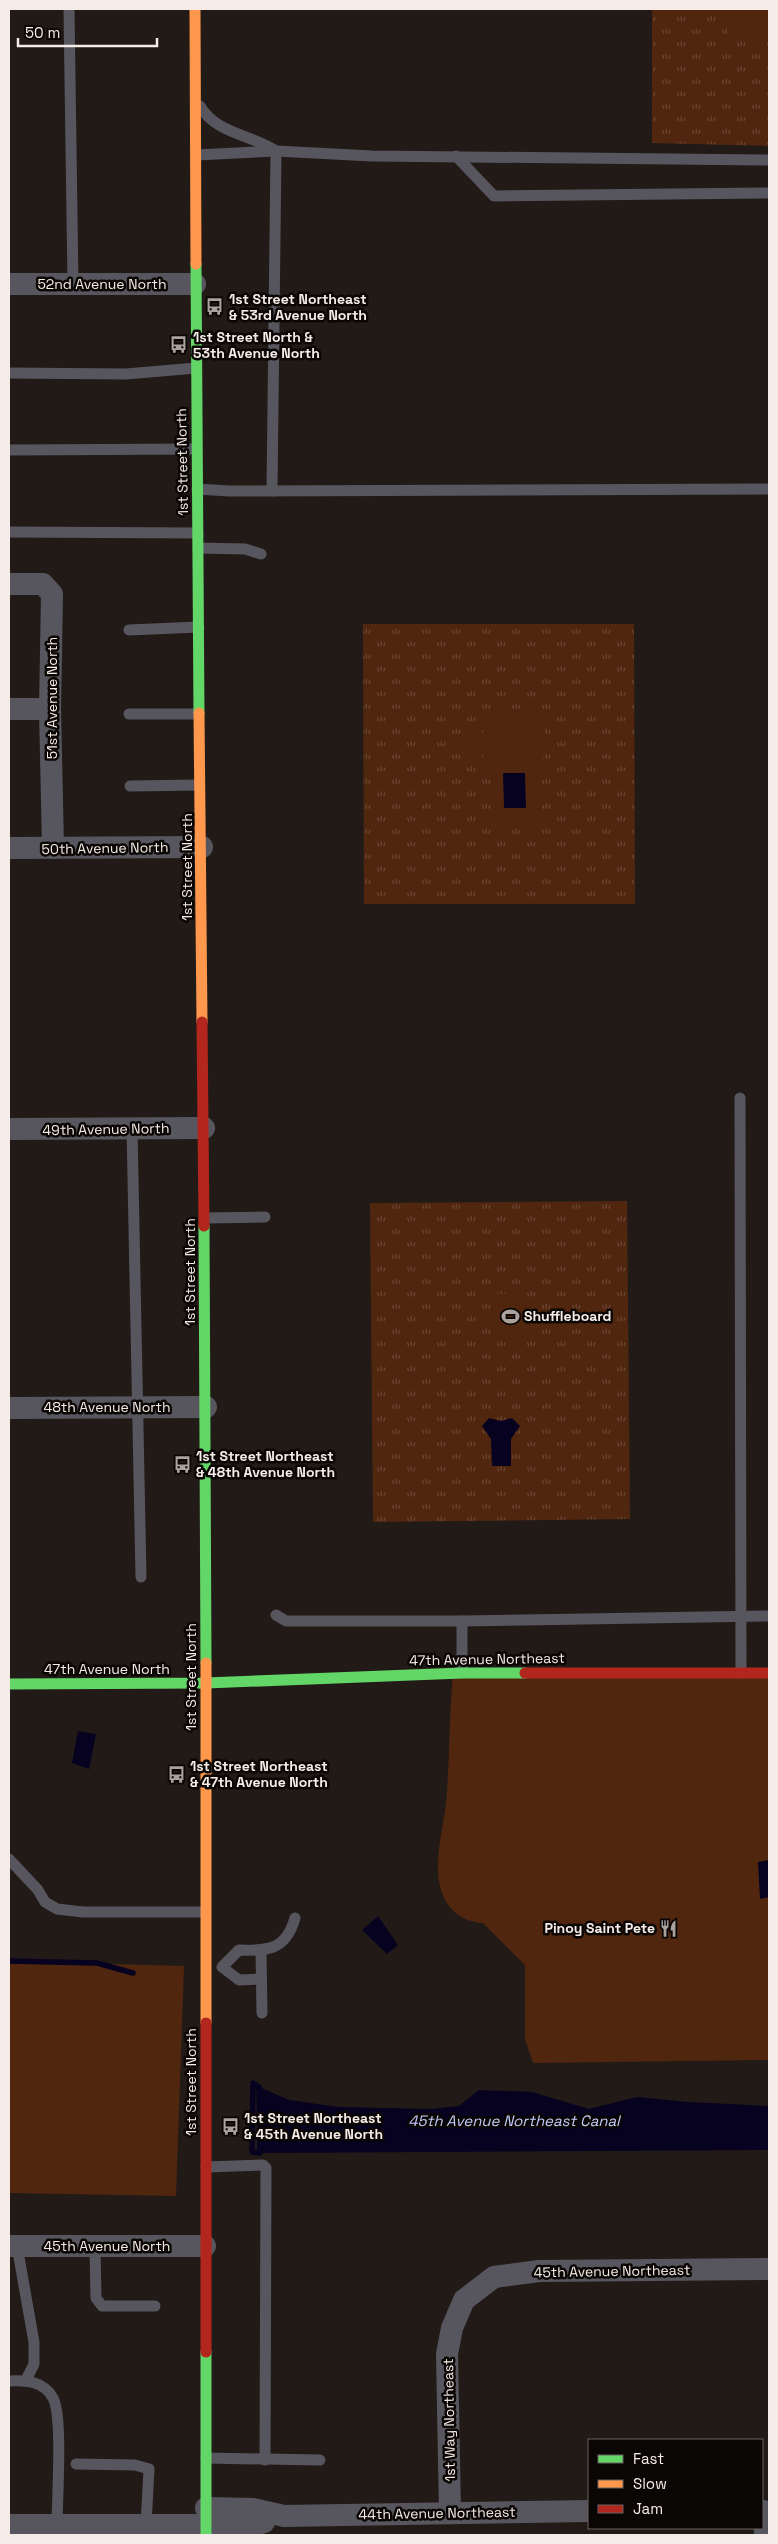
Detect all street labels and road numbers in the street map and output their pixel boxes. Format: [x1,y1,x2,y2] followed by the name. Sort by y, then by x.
[37,275,167,293] street label: 52nd Avenue North
[172,408,192,516] street label: 1st Street North
[43,637,61,759] street label: 51st Avenue North
[178,813,196,921] street label: 1st Street North
[41,838,169,858] street label: 50th Avenue North
[42,1119,170,1139] street label: 49th Avenue North
[181,1218,199,1326] street label: 1st Street North
[43,1398,171,1416] street label: 48th Avenue North
[182,1623,200,1731] street label: 1st Street North
[409,1649,565,1669] street label: 47th Avenue Northeast
[44,1660,170,1678] street label: 47th Avenue North
[182,2028,200,2136] street label: 1st Street North
[44,2237,170,2255] street label: 45th Avenue North
[533,2261,691,2281] street label: 45th Avenue Northeast
[439,2358,459,2482] street label: 1st Way Northeast
[358,2503,516,2523] street label: 44th Avenue Northeast

